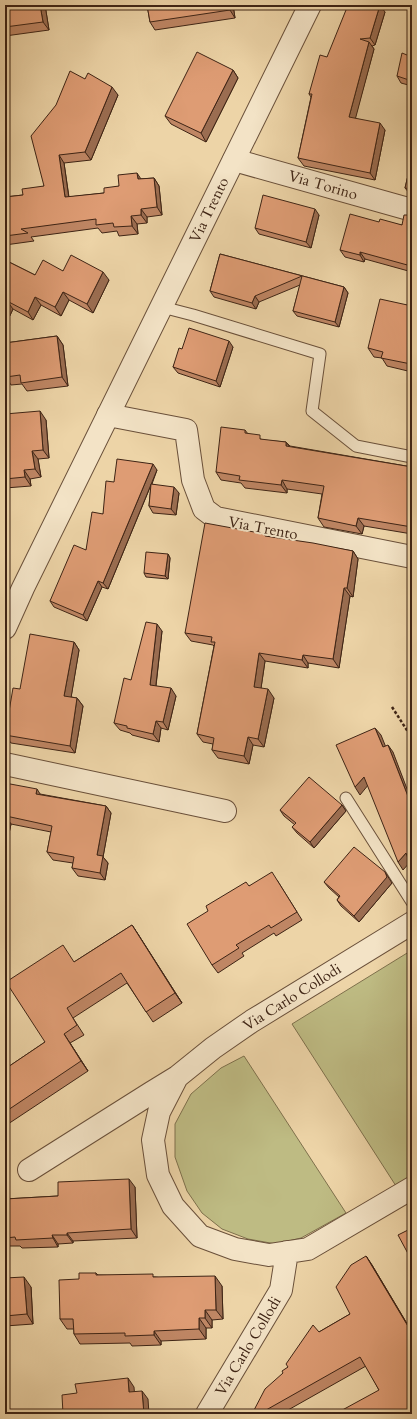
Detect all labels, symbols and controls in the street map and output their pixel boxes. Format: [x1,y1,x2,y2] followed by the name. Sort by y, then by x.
[286,166,360,204] street label: Via Torino
[185,174,233,246] street label: Via Trento
[227,511,299,545] street label: Via Trento
[239,959,345,1035] street label: Via Carlo Collodi
[210,1293,286,1399] street label: Via Carlo Collodi

